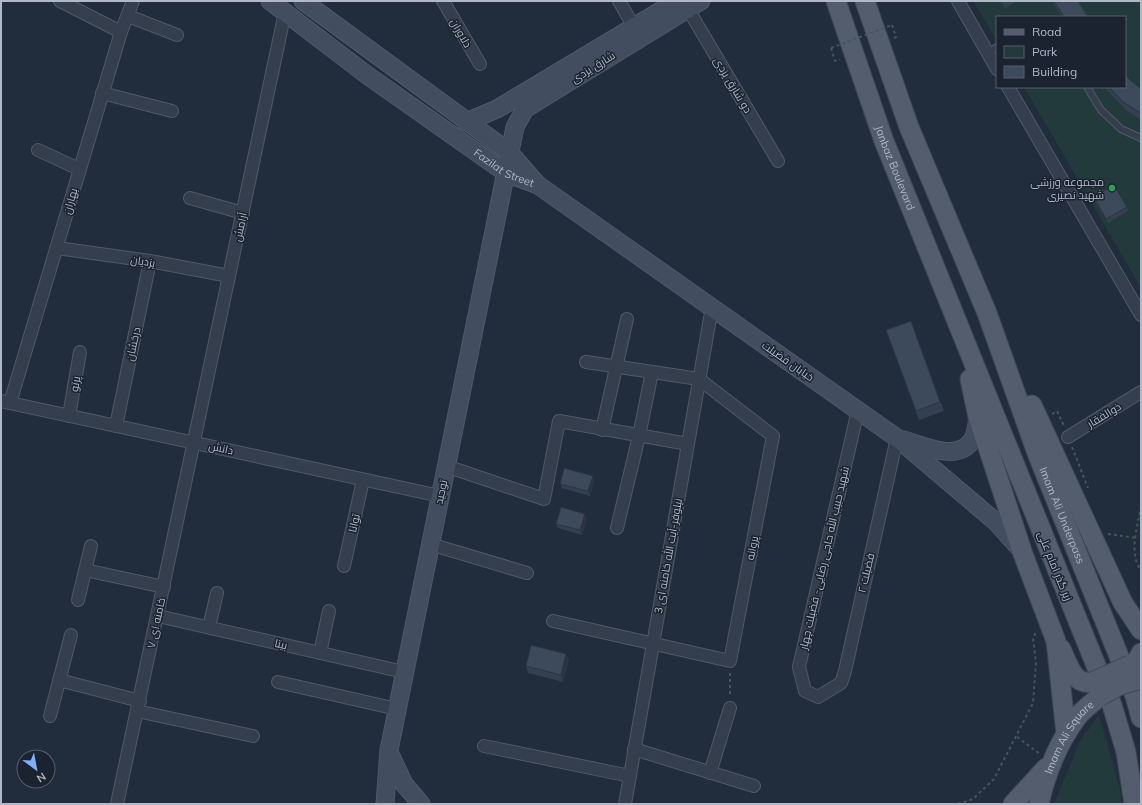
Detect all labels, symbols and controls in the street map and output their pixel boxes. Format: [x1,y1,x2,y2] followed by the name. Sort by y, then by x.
[447,16,475,50] street label: دلاوران
[996,16,1126,88] legend
[1032,24,1061,39] text: Road
[1032,44,1058,59] text: Park
[569,48,617,86] street label: شارق یزدی
[711,54,755,116] street label: دو شارق یزدی
[1032,64,1077,79] text: Building
[872,124,918,212] street label: Janbaz Boulevard
[471,146,536,190] street label: Fazilat Street
[1030,175,1104,202] place label: مجموعه ورزشی شهید نصیری
[1107,183,1117,193] marker: مجموعه ورزشی شهید نصیری
[60,186,80,216] street label: بهاران
[230,211,250,243] street label: آرامش
[130,252,157,270] street label: یزدیان
[123,326,143,362] street label: درخشان
[759,338,817,384] street label: خیابان فضیلت
[67,375,83,393] street label: پرتو
[1083,399,1124,431] street label: ذوالفقار
[207,439,235,457] street label: دانش
[795,465,852,652] street label: شهید حبیب الله حاجی رضایی- فضیلت چهار
[1036,465,1088,566] street label: Imam Ali Underpass
[432,478,450,505] street label: توحید
[650,497,685,615] street label: نیلوفر-آیت الله خامنه ای 3
[345,512,363,534] street label: توانا
[1034,529,1075,603] street label: زیر گذر امام علی
[743,535,761,561] street label: پروانه
[855,552,877,594] street label: فضیلت ۲
[144,596,168,650] street label: خامنه ای ۷
[273,636,289,652] street label: بیتا
[1041,697,1097,776] street label: Imam Ali Square
[16,749,56,789] north arrow
[34,769,49,786] text: N

